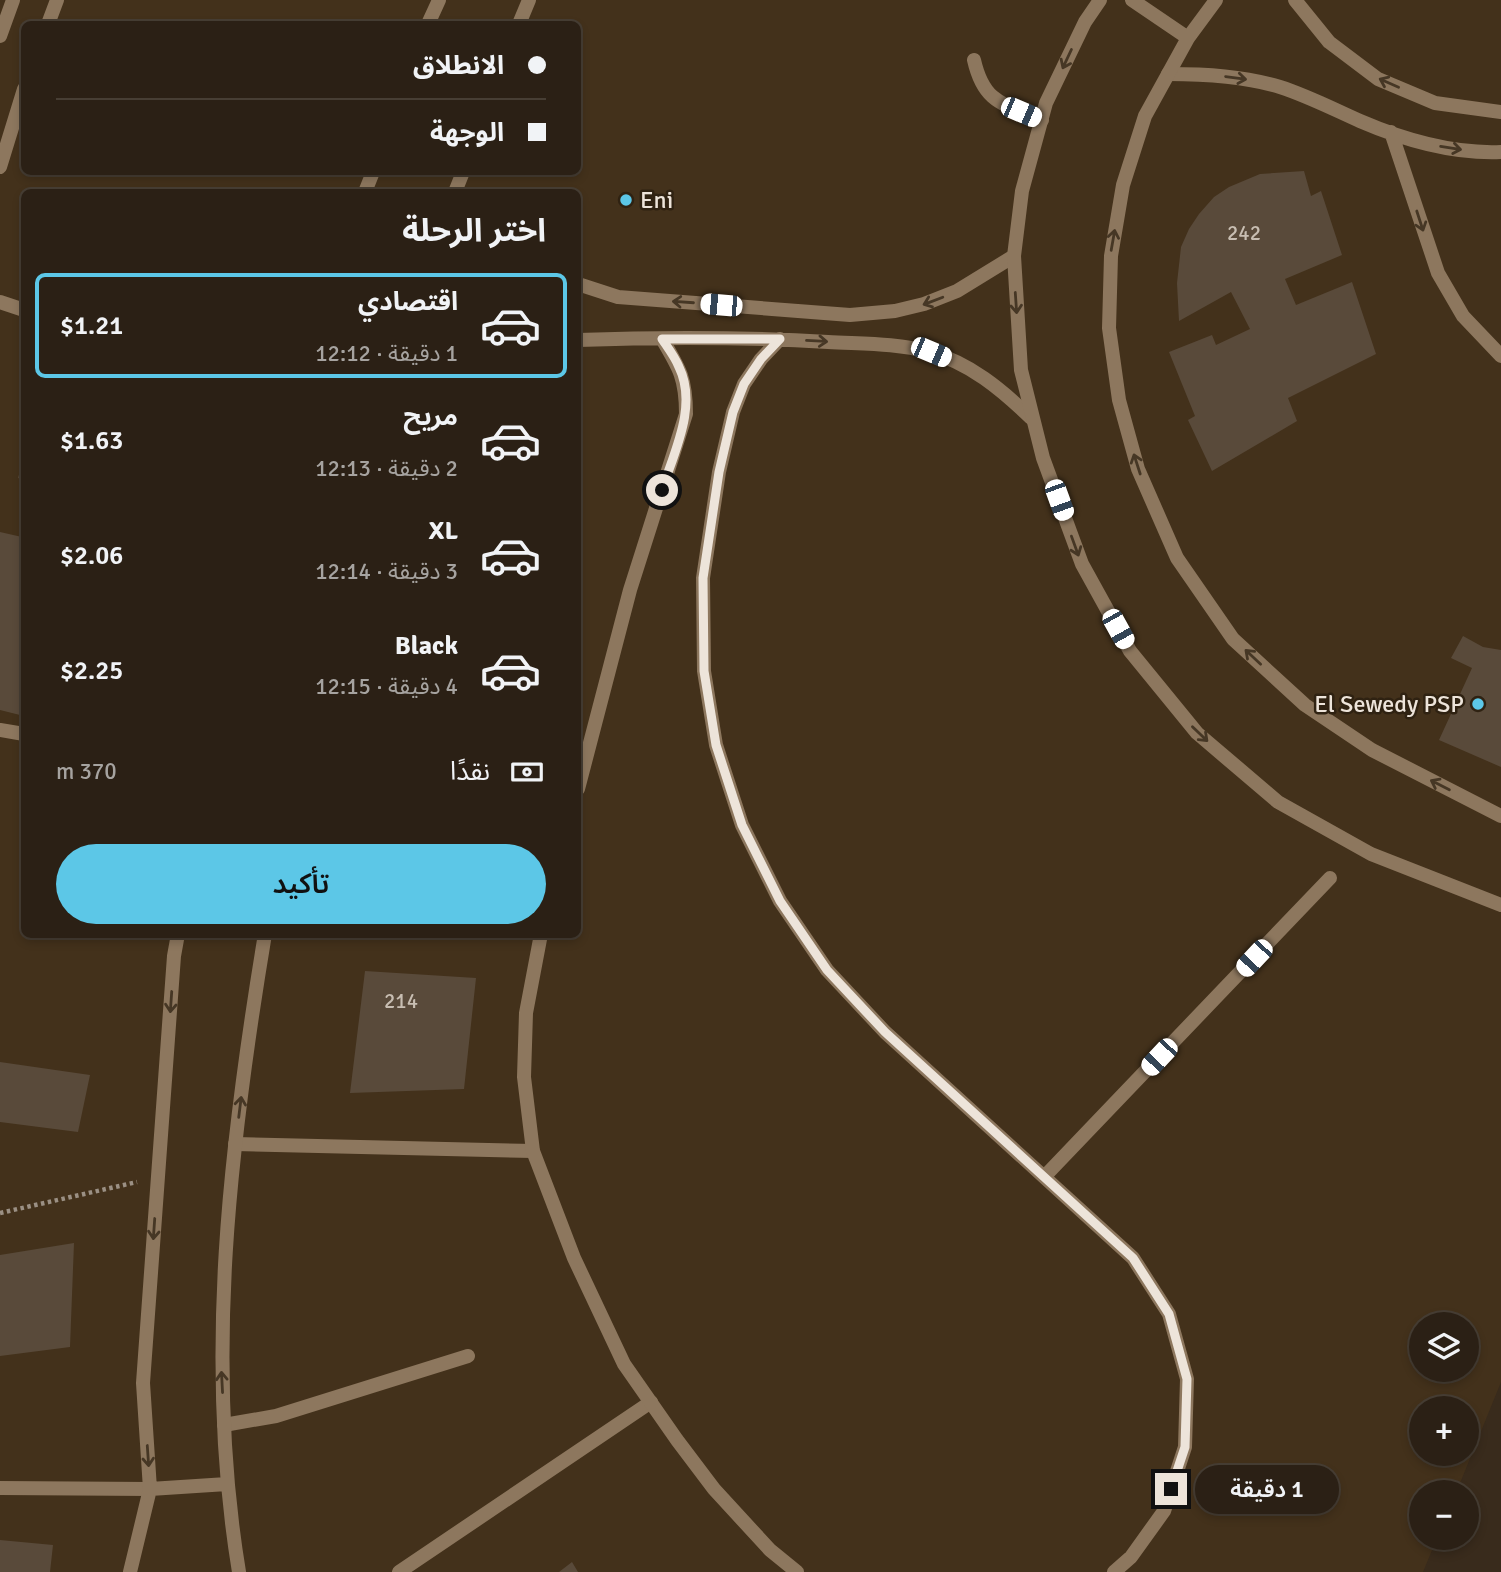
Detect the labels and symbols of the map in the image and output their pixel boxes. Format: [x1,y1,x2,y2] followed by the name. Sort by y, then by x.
[1060,48,1073,69] one-way arrow
[1224,72,1247,85] one-way arrow
[1378,76,1400,89] one-way arrow
[998,94,1045,130] car
[1439,142,1462,155] one-way arrow
[640,185,673,215] place label: Eni
[618,192,634,208] marker: Eni
[1415,209,1427,231] one-way arrow
[1227,220,1261,246] house number: 242
[1107,229,1120,252] one-way arrow
[1010,291,1023,314] one-way arrow
[700,293,743,317] car
[672,295,695,308] one-way arrow
[922,295,944,308] one-way arrow
[908,334,955,370] car
[805,335,828,348] one-way arrow
[1130,454,1143,476] one-way arrow
[646,474,678,506] route start
[1042,477,1077,523] car
[1070,535,1083,557] one-way arrow
[1099,606,1138,652] car
[1245,649,1262,666] one-way arrow
[1314,689,1464,719] place label: El Sewedy PSP
[1470,696,1486,712] marker: El Sewedy PSP
[1192,726,1209,743] one-way arrow
[1430,777,1451,791] one-way arrow
[1232,935,1277,981] car
[384,988,418,1014] house number: 214
[164,991,177,1013] one-way arrow
[1137,1034,1182,1080] car
[234,1096,247,1118] one-way arrow
[147,1217,160,1240] one-way arrow
[215,1371,228,1394] one-way arrow
[142,1444,155,1467] one-way arrow
[1196,1464,1339,1514] callout: 1 دقيقة
[1155,1473,1187,1505] route end

